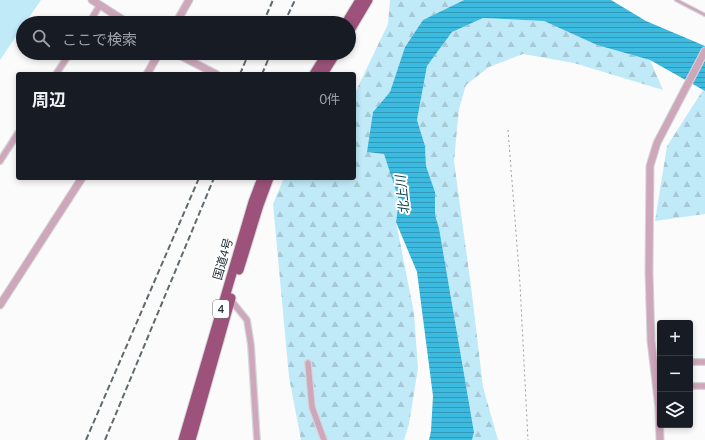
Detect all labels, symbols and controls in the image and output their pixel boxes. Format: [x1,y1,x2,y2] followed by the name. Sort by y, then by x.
[16,16,356,60] search box
[30,27,52,49] icon: search
[62,30,137,48] text: ここで検索
[32,89,66,110] text: 周辺
[319,91,340,107] text: 0件
[392,173,412,215] water label: 北上川
[209,236,236,282] street label: 国道4号
[213,300,229,318] road number: 4
[657,320,693,428] map controls
[657,320,693,356] button: +
[657,356,693,392] button: −
[657,392,693,428] button: layers

